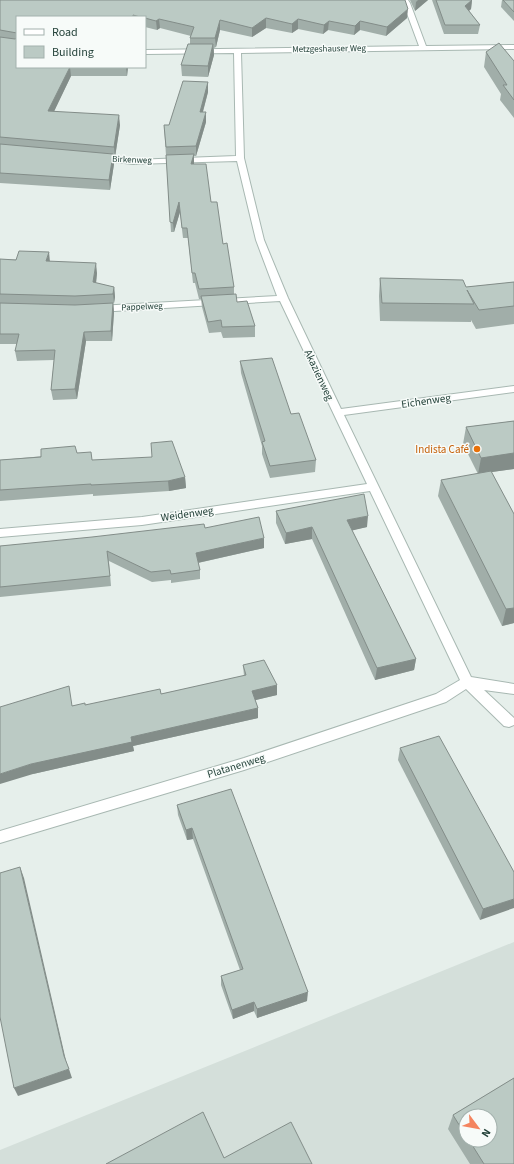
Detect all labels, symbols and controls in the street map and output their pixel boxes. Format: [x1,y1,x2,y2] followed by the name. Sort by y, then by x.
[16,16,146,68] legend
[52,24,78,41] text: Road
[292,42,366,56] street label: Metzgeshauser Weg
[52,44,94,61] text: Building
[112,153,152,167] street label: Birkenweg
[121,299,163,315] street label: Pappelweg
[301,347,337,403] street label: Akazienweg
[400,390,452,412] street label: Eichenweg
[415,442,470,457] place label: Indista Café
[472,444,482,454] marker: Indista Café
[160,503,215,525] street label: Weidenweg
[205,750,267,782] street label: Platanenweg
[458,1108,498,1148] north arrow
[478,1126,494,1140] text: N

